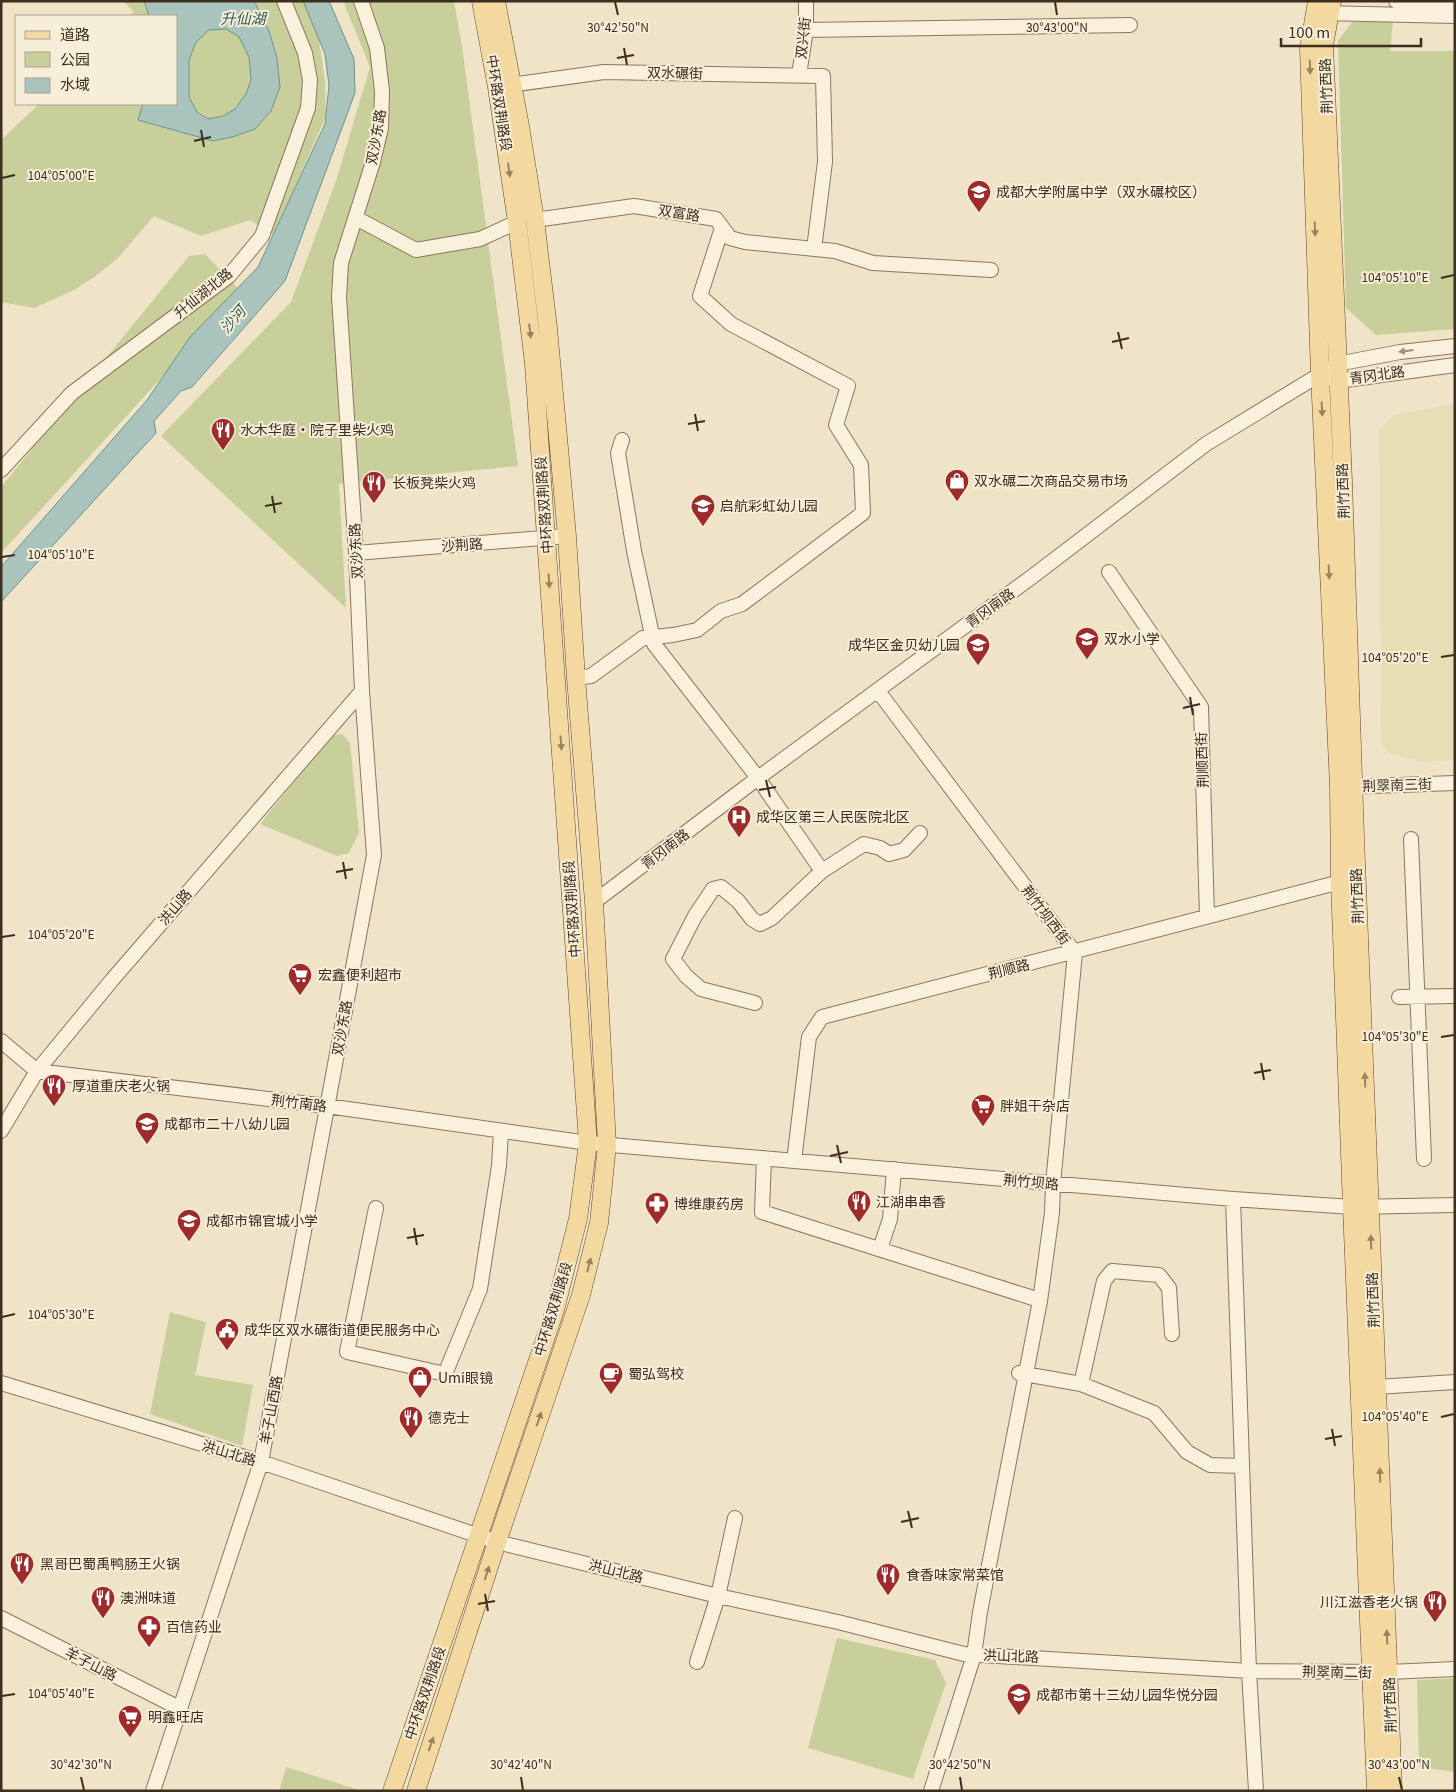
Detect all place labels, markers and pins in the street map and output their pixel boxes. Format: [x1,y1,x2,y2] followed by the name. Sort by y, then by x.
[966,179,992,213] school or university icon: 成都大学附属中学（双水碾校区）
[996,181,1206,201] place label: 成都大学附属中学（双水碾校区）
[210,417,236,451] restaurant icon: 水木华庭·院子里柴火鸡
[240,419,394,439] place label: 水木华庭·院子里柴火鸡
[944,468,970,502] shop icon: 双水碾二次商品交易市场
[361,470,387,504] restaurant icon: 长板凳柴火鸡
[974,470,1128,490] place label: 双水碾二次商品交易市场
[392,472,476,492] place label: 长板凳柴火鸡
[690,493,716,527] school or university icon: 启航彩虹幼儿园
[720,495,818,515] place label: 启航彩虹幼儿园
[1074,626,1100,660] school or university icon: 双水小学
[1104,628,1160,648] place label: 双水小学
[965,632,991,666] school or university icon: 成华区金贝幼儿园
[848,634,960,654] place label: 成华区金贝幼儿园
[726,804,752,838] hospital icon: 成华区第三人民医院北区
[756,806,910,826] place label: 成华区第三人民医院北区
[287,962,313,996] supermarket icon: 宏鑫便利超市
[318,964,402,984] place label: 宏鑫便利超市
[41,1073,67,1107] restaurant icon: 厚道重庆老火锅
[72,1075,170,1095] place label: 厚道重庆老火锅
[970,1093,996,1127] supermarket icon: 胖姐干杂店
[1000,1095,1070,1115] place label: 胖姐干杂店
[134,1111,160,1145] school or university icon: 成都市二十八幼儿园
[164,1113,290,1133] place label: 成都市二十八幼儿园
[846,1189,872,1223] restaurant icon: 江湖串串香
[644,1191,670,1225] pharmacy icon: 博维康药房
[876,1191,946,1211] place label: 江湖串串香
[674,1193,744,1213] place label: 博维康药房
[176,1208,202,1242] school or university icon: 成都市锦官城小学
[206,1210,318,1230] place label: 成都市锦官城小学
[214,1317,240,1351] public building icon: 成华区双水碾街道便民服务中心
[244,1319,440,1339] place label: 成华区双水碾街道便民服务中心
[598,1361,624,1395] cafe icon: 蜀弘驾校
[628,1363,684,1383] place label: 蜀弘驾校
[407,1365,433,1399] shop icon: Umi眼镜
[438,1367,493,1387] place label: Umi眼镜
[398,1405,424,1439] restaurant icon: 德克士
[428,1407,470,1427] place label: 德克士
[9,1551,35,1585] restaurant icon: 黑哥巴蜀禹鸭肠王火锅
[40,1553,180,1573] place label: 黑哥巴蜀禹鸭肠王火锅
[875,1562,901,1596] restaurant icon: 食香味家常菜馆
[906,1564,1004,1584] place label: 食香味家常菜馆
[90,1585,116,1619] restaurant icon: 澳洲味道
[120,1587,176,1607] place label: 澳洲味道
[1422,1589,1448,1623] restaurant icon: 川江滋香老火锅
[1320,1591,1418,1611] place label: 川江滋香老火锅
[136,1614,162,1648] pharmacy icon: 百信药业
[166,1616,222,1636] place label: 百信药业
[1006,1682,1032,1716] school or university icon: 成都市第十三幼儿园华悦分园
[1036,1684,1218,1704] place label: 成都市第十三幼儿园华悦分园
[117,1704,143,1738] supermarket icon: 明鑫旺店
[148,1706,204,1726] place label: 明鑫旺店

